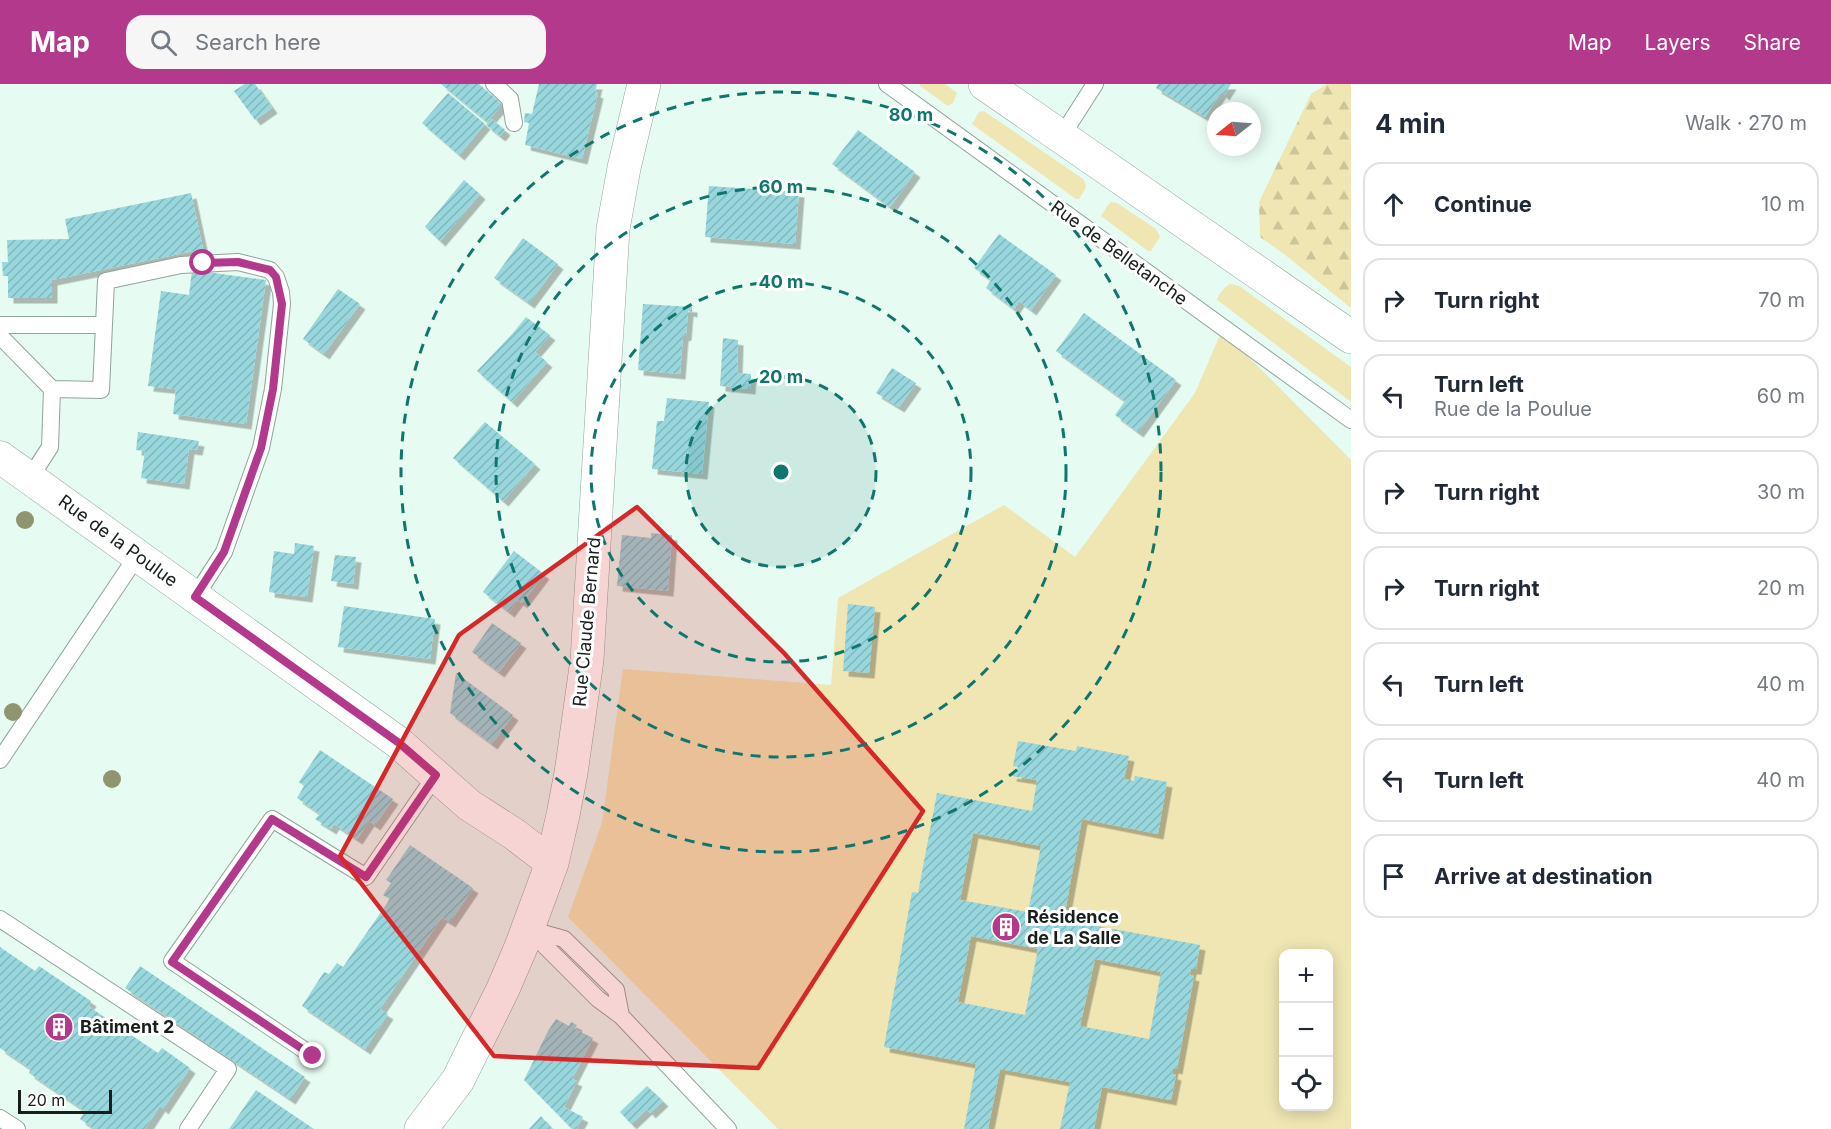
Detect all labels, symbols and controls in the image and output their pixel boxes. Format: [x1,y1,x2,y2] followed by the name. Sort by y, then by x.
[126,15,546,69] search box
[30,25,90,59] text: Map
[147,26,180,59] icon: search
[195,29,321,55] text: Search here
[1568,30,1612,55] text: Map
[1645,30,1711,55] text: Layers
[1744,30,1801,55] text: Share
[1207,102,1261,156] north arrow
[889,104,933,125] text: 80 m
[1375,108,1446,139] text: 4 min
[1685,111,1807,135] text: Walk · 270 m
[759,176,803,197] text: 60 m
[1377,188,1410,221] icon: ahead
[1434,191,1532,217] text: Continue
[1761,192,1805,216] text: 10 m
[1047,196,1192,309] street label: Rue de Belletanche
[189,249,215,275] route start
[759,271,804,292] text: 40 m
[1377,284,1410,317] icon: right
[1434,287,1540,313] text: Turn right
[1758,288,1805,312] text: 70 m
[759,366,803,387] text: 20 m
[1434,371,1524,397] text: Turn left
[1377,380,1410,413] icon: left
[1757,384,1805,408] text: 60 m
[1434,397,1592,421] text: Rue de la Poulue
[771,462,791,482] centre of rings
[1377,476,1410,509] icon: right
[1434,479,1540,505] text: Turn right
[1757,480,1805,504] text: 30 m
[55,490,182,591] street label: Rue de la Poulue
[569,536,604,708] street label: Rue Claude Bernard
[1377,572,1410,605] icon: right
[1434,575,1540,601] text: Turn right
[1757,576,1805,600] text: 20 m
[1377,668,1410,701] icon: left
[1434,671,1524,697] text: Turn left
[1756,672,1805,696] text: 40 m
[1377,764,1410,797] icon: left
[1434,767,1524,793] text: Turn left
[1756,768,1805,792] text: 40 m
[1377,860,1410,893] icon: arrive
[1434,863,1653,889] text: Arrive at destination
[1027,906,1121,948] place label: Résidence de La Salle
[990,911,1022,943] building icon: Résidence de La Salle
[1279,949,1333,1111] map controls
[1279,949,1333,1003] button: +
[1279,1003,1333,1057] button: −
[43,1011,75,1043] building icon: Bâtiment 2
[80,1016,174,1037] place label: Bâtiment 2
[299,1042,325,1068] route end
[1279,1057,1333,1111] button: locate
[18,1087,112,1114] scale bar
[27,1090,65,1110] text: 20 m

